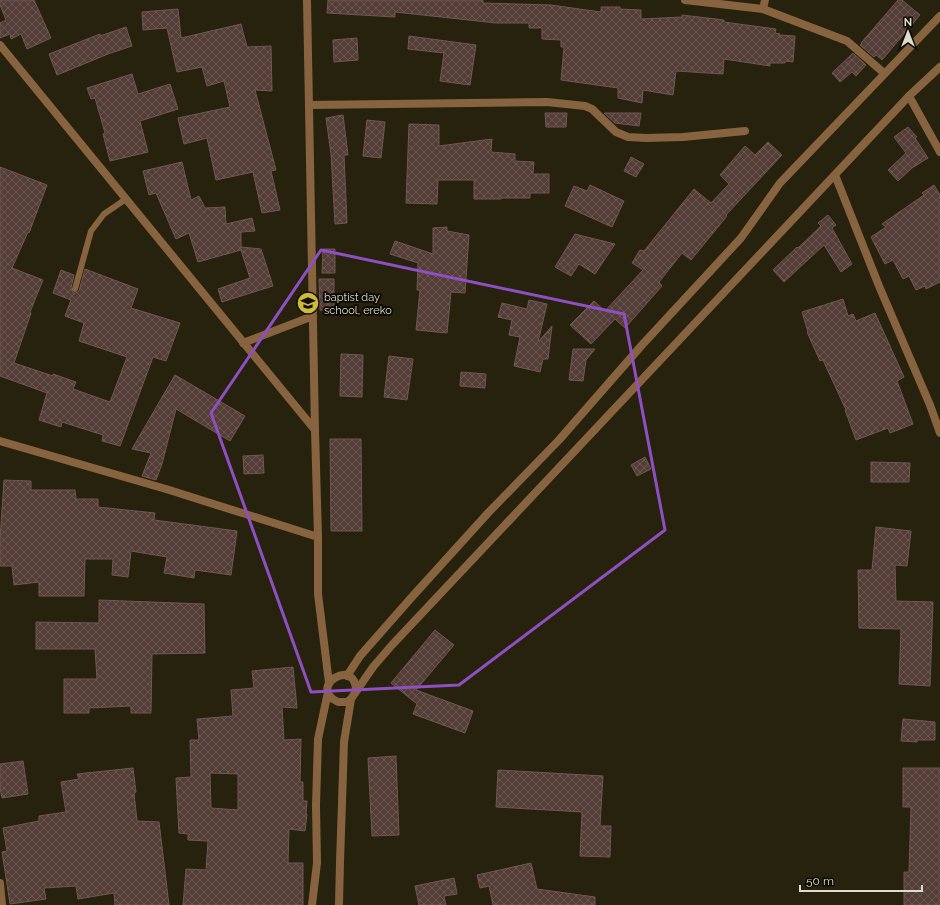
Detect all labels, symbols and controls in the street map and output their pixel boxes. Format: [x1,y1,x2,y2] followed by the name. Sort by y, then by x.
[888,12,928,52] north arrow
[904,16,912,29] text: N
[295,290,321,316] school or university icon: baptist day school, ereko
[324,291,392,317] place label: baptist day school, ereko
[800,867,922,893] scale bar
[806,874,834,888] text: 50 m

